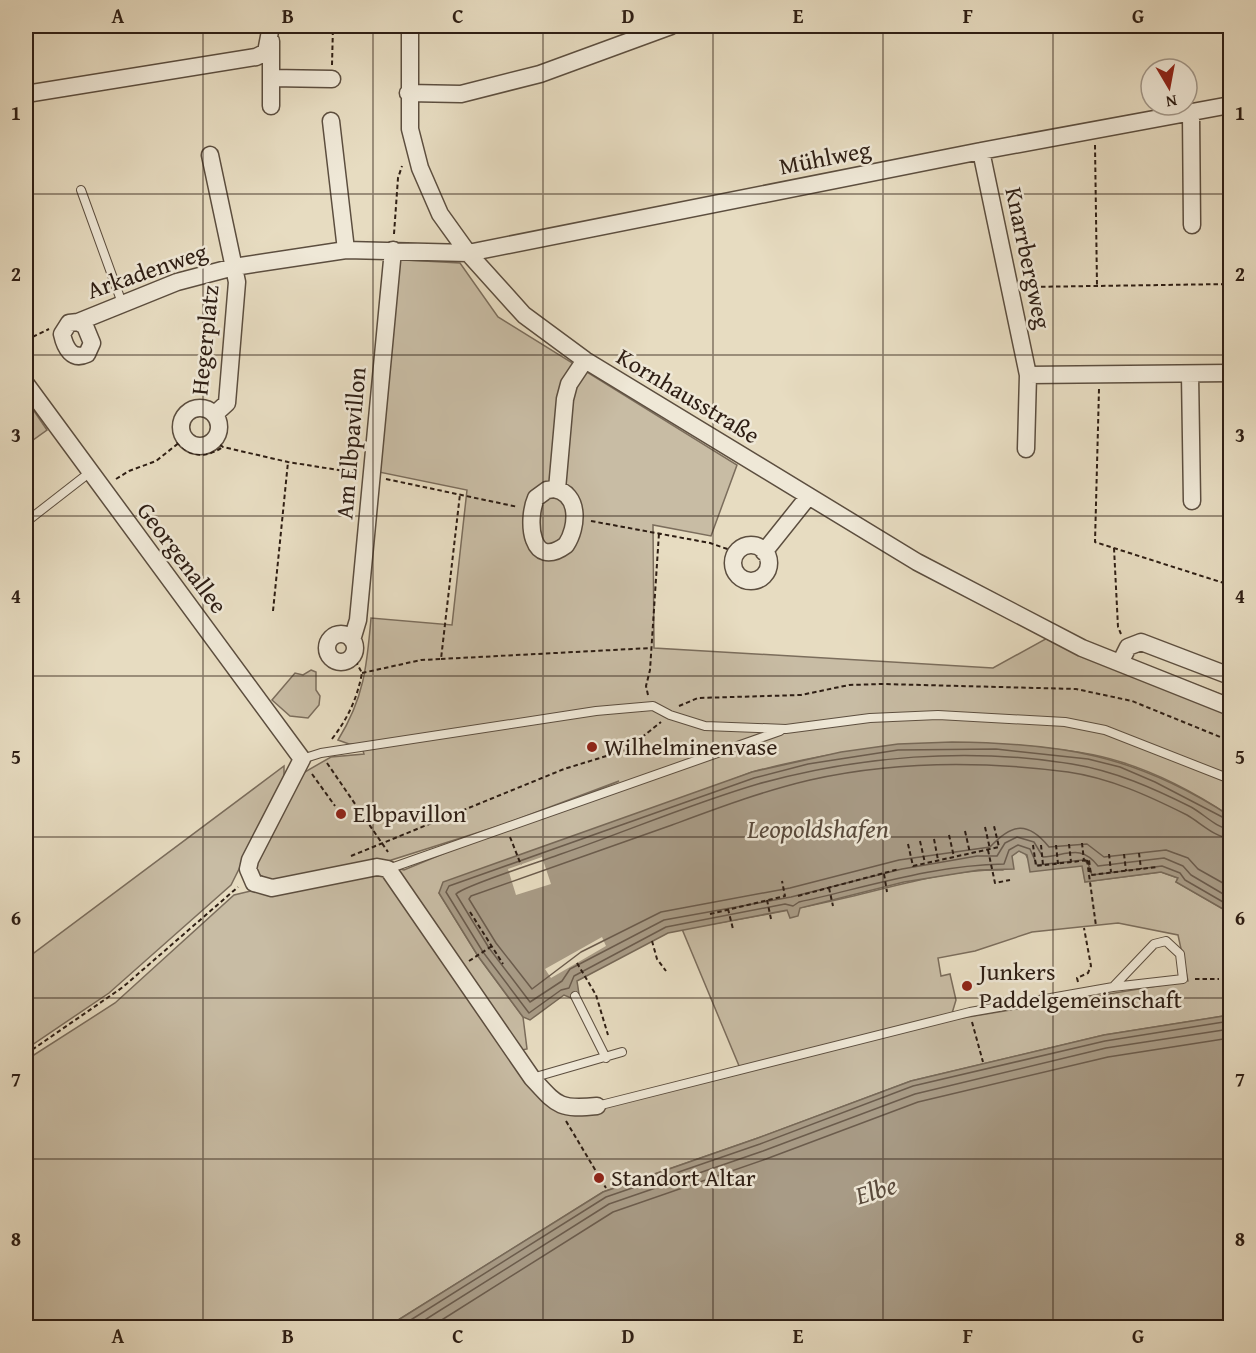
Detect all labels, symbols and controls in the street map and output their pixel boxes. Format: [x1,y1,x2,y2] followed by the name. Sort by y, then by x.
[112,1,125,30] text: A
[282,1,294,30] text: B
[452,1,464,30] text: C
[621,1,635,30] text: D
[793,1,804,30] text: E
[963,1,973,30] text: F
[1132,1,1144,30] text: G
[1139,57,1199,117] north arrow
[1164,89,1179,115] text: N
[11,98,21,127] text: 1
[1235,98,1245,127] text: 1
[776,131,874,184] street label: Mühlweg
[996,184,1061,332] street label: Knarrbergweg
[82,234,212,307] street label: Arkadenweg
[11,259,21,288] text: 2
[1235,259,1245,288] text: 2
[181,283,228,397] street label: Hegerplatz
[610,339,766,452] street label: Kornhausstraße
[326,365,375,520] street label: Am Elbpavillon
[11,420,21,449] text: 3
[1235,420,1245,449] text: 3
[129,495,236,621] street label: Georgenallee
[11,581,21,610] text: 4
[1235,581,1245,610] text: 4
[604,729,778,764] place label: Wilhelminenvase
[585,740,599,754] marker: Wilhelminenvase
[11,742,21,771] text: 5
[1235,742,1245,771] text: 5
[353,796,467,831] place label: Elbpavillon
[334,807,348,821] marker: Elbpavillon
[746,809,889,848] water label: Leopoldshafen
[11,903,21,932] text: 6
[1235,903,1245,932] text: 6
[976,954,1182,1017] place label: Junkers Paddelgemeinschaft
[960,979,974,993] marker: Junkers Paddelgemeinschaft
[11,1064,21,1093] text: 7
[1235,1064,1245,1093] text: 7
[611,1160,756,1195] place label: Standort Altar
[849,1165,901,1215] water label: Elbe
[592,1171,606,1185] marker: Standort Altar
[11,1224,21,1253] text: 8
[1235,1224,1245,1253] text: 8
[112,1321,125,1350] text: A
[282,1321,294,1350] text: B
[452,1321,464,1350] text: C
[621,1321,635,1350] text: D
[793,1321,804,1350] text: E
[963,1321,973,1350] text: F
[1132,1321,1144,1350] text: G

